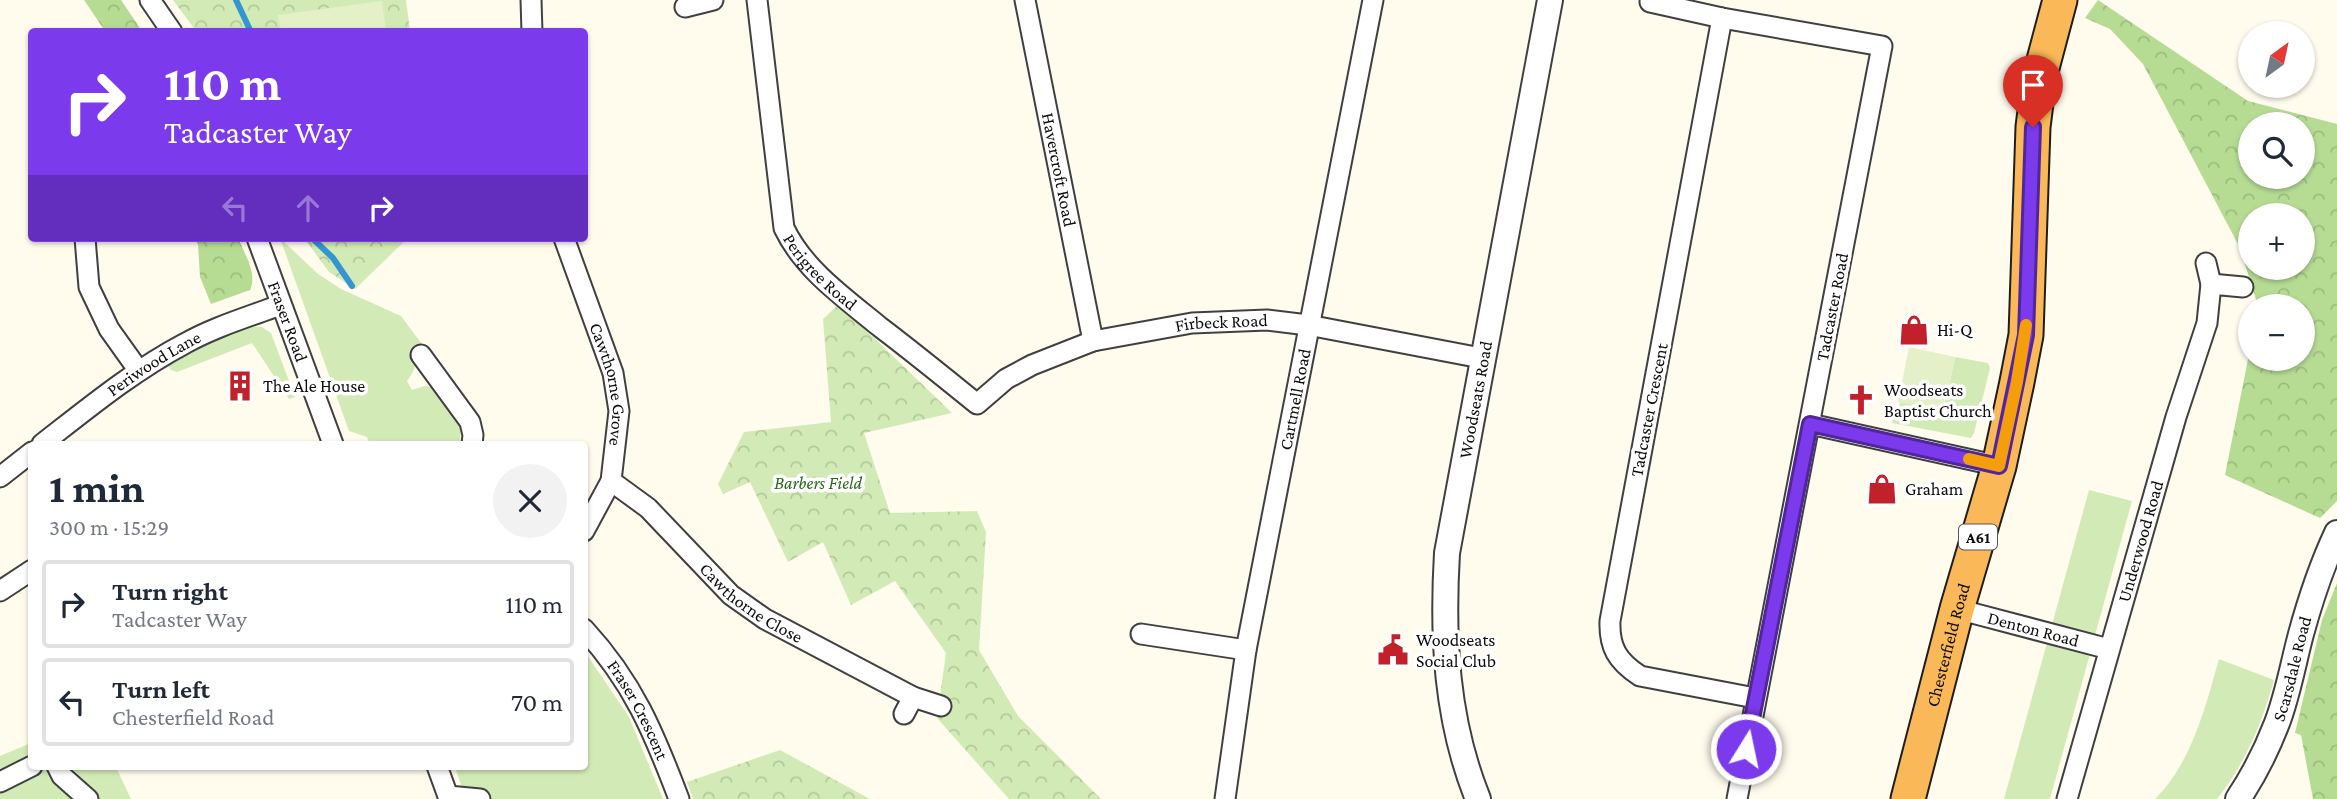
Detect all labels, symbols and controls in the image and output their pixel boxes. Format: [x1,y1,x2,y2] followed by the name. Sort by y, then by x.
[2238,21,2315,98] north arrow
[2238,21,2315,371] map controls
[2003,55,2063,127] pin
[49,56,140,147] icon: right
[164,56,281,111] text: 110 m
[2014,66,2052,104] icon: arrive
[1038,111,1080,229] street label: Havercroft Road
[2238,112,2315,189] button: search
[164,114,352,150] text: Tadcaster Way
[216,189,254,227] icon: left
[289,189,327,227] icon: ahead
[362,189,400,227] icon: right
[2238,203,2315,280] button: +
[779,230,861,315] street label: Perigree Road
[1812,251,1852,363] street label: Tadcaster Road
[264,278,312,365] street label: Fraser Road
[2238,294,2315,371] button: −
[1174,310,1269,336] street label: Firbeck Road
[1897,313,1931,347] shop icon: Hi-Q
[586,320,630,447] street label: Cawthorne Grove
[1937,320,1973,340] place label: Hi-Q
[103,327,204,400] street label: Periwood Lane
[1455,339,1496,460] street label: Woodseats Road
[1626,340,1672,479] street label: Tadcaster Crescent
[1275,346,1315,452] street label: Cartmell Road
[223,369,257,403] building icon: The Ale House
[263,376,365,396] place label: The Ale House
[1884,380,1992,421] place label: Woodseats Baptist Church
[1844,383,1878,417] church icon: Woodseats Baptist Church
[49,464,145,511] text: 1 min
[493,464,567,538] button: close
[1865,472,1899,506] shop icon: Graham
[774,473,862,493] park label: Barbers Field
[2114,478,2168,604] street label: Underwood Road
[1905,479,1964,499] place label: Graham
[49,514,169,540] text: 300 m · 15:29
[1959,524,1997,550] road number: A61
[696,559,806,647] street label: Cawthorne Close
[112,577,228,606] text: Turn right
[1922,580,1974,709] street label: Chesterfield Road
[53,585,91,623] icon: right
[505,590,563,619] text: 110 m
[112,606,247,632] text: Tadcaster Way
[1985,607,2082,651] street label: Denton Road
[2268,613,2316,724] street label: Scarsdale Road
[1416,630,1496,671] place label: Woodseats Social Club
[1376,633,1410,667] public building icon: Woodseats Social Club
[603,656,673,764] street label: Fraser Crescent
[112,675,210,704] text: Turn left
[53,683,91,721] icon: left
[511,688,563,717] text: 70 m
[112,704,274,730] text: Chesterfield Road
[1709,712,1783,786] position arrow

